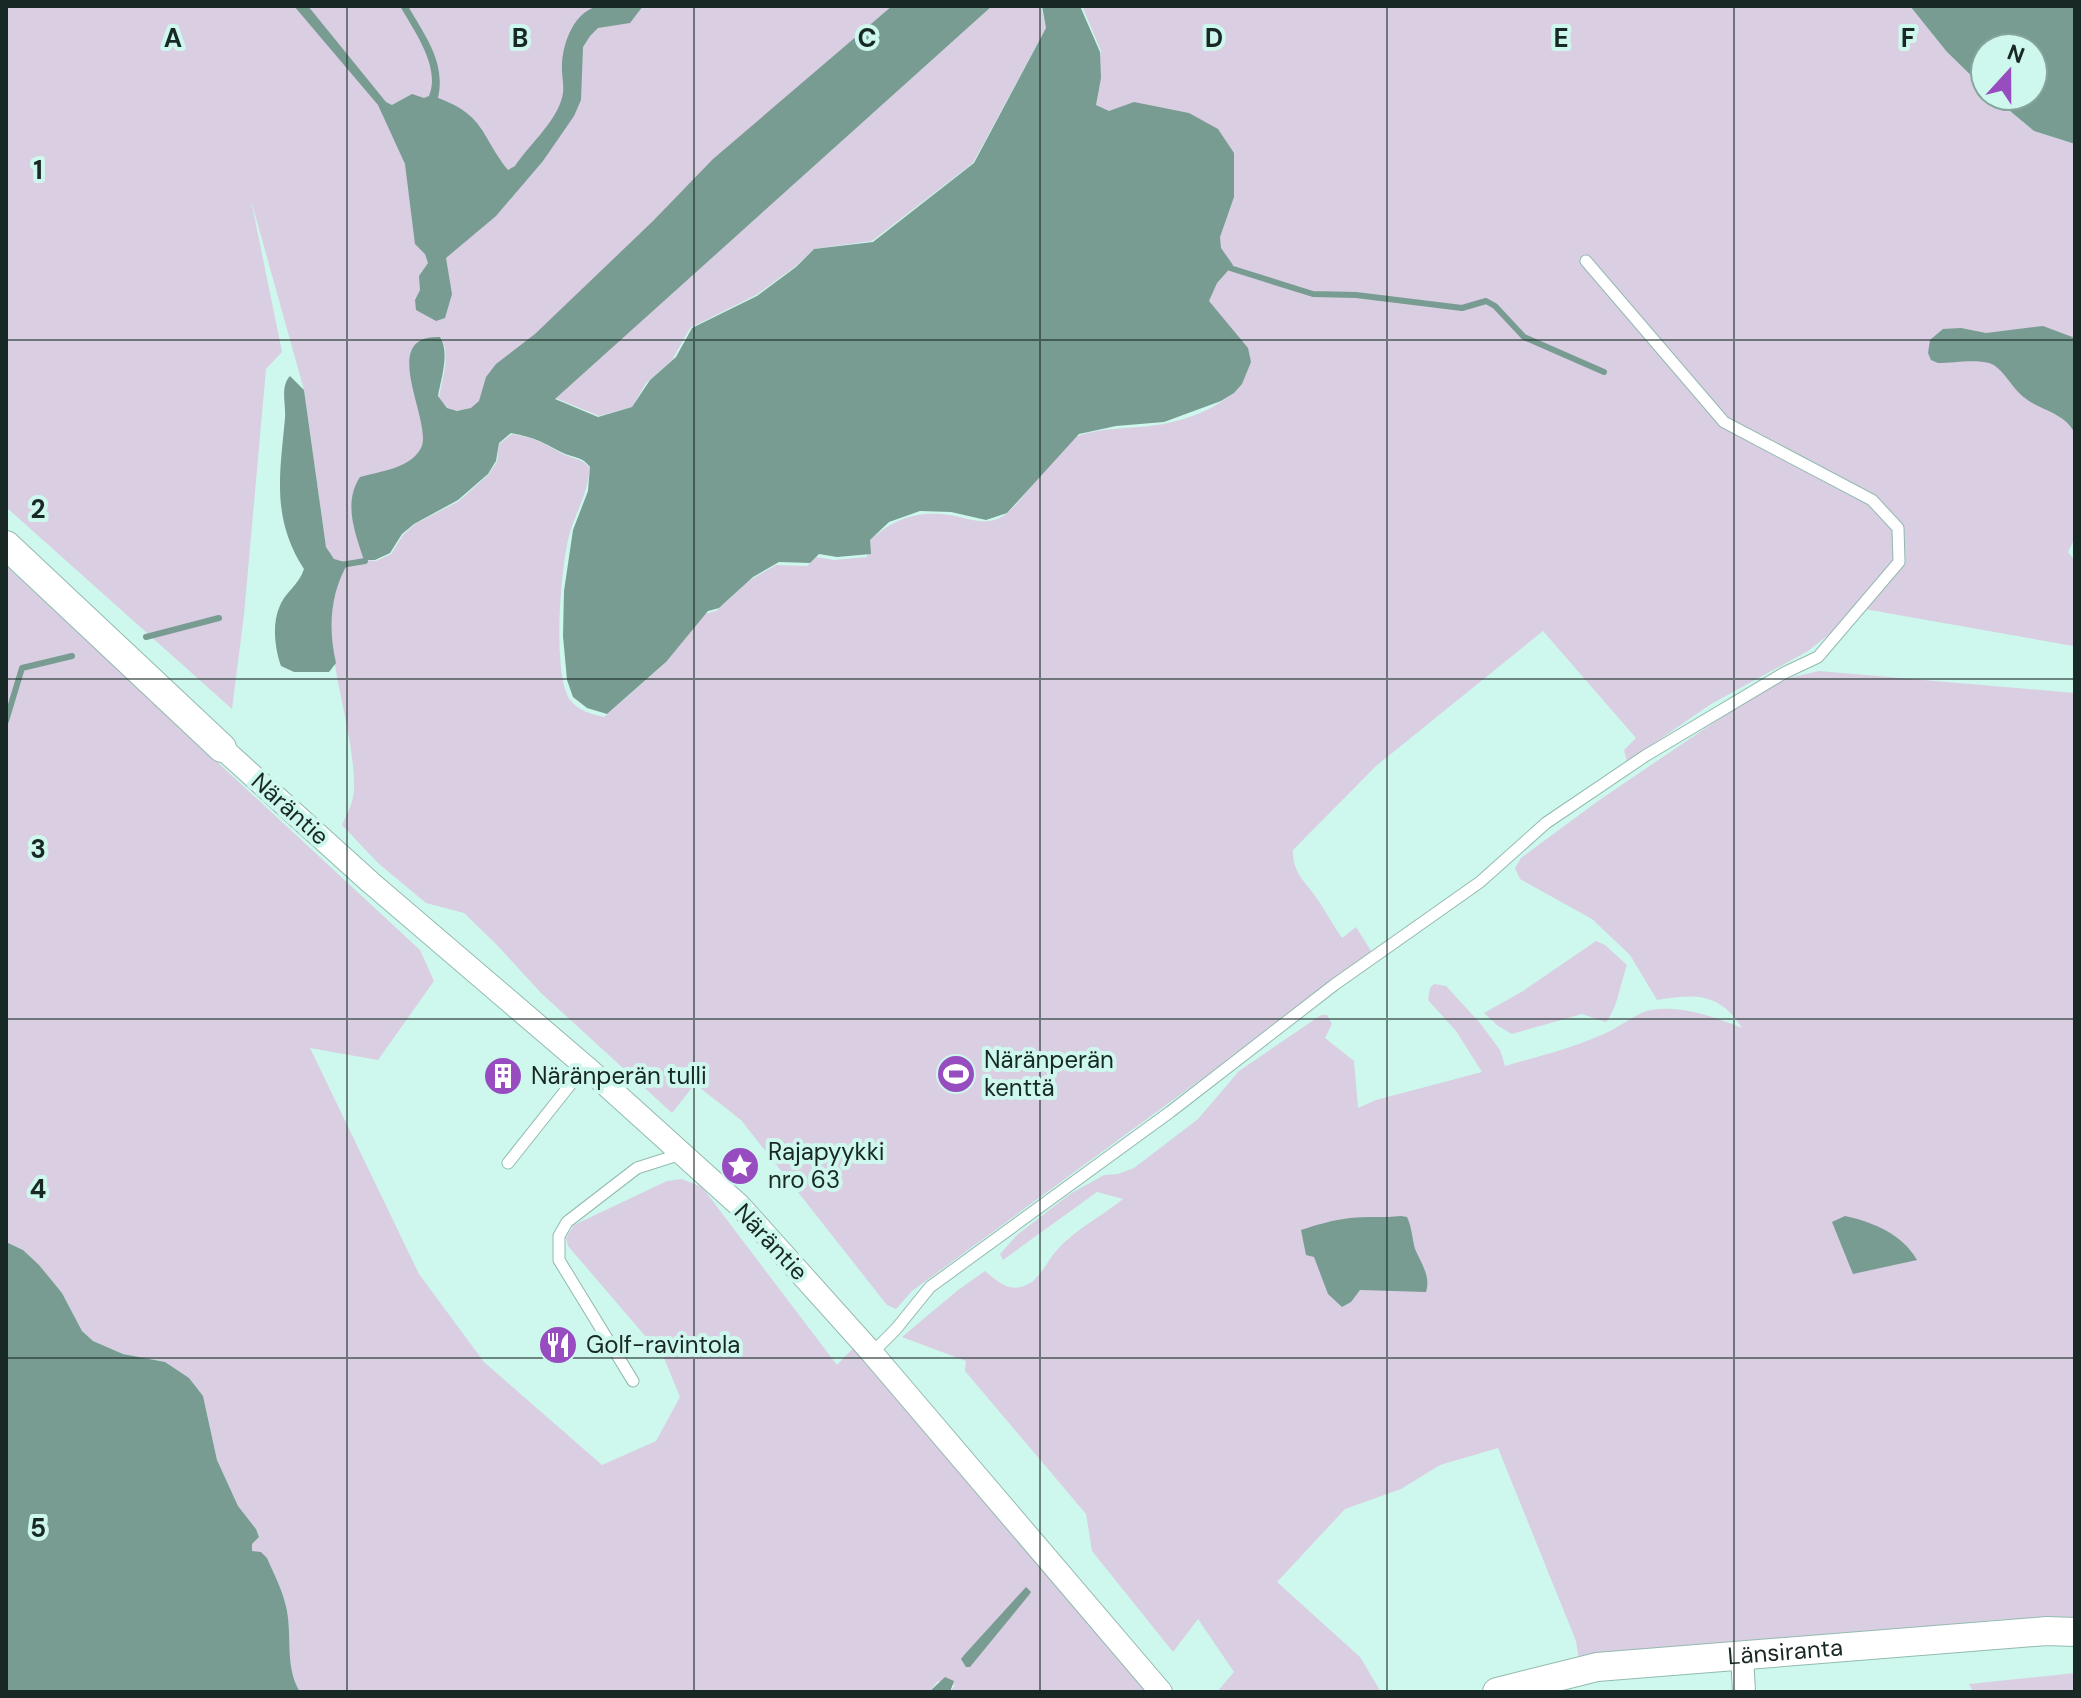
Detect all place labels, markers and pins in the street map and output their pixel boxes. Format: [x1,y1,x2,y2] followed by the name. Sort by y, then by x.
[984,1044,1114,1103] place label: Näränperän kenttä
[935,1053,977,1095] sports icon: Näränperän kenttä
[482,1055,524,1097] building icon: Näränperän tulli
[531,1060,707,1091] place label: Näränperän tulli
[768,1136,885,1195] place label: Rajapyykki nro 63
[719,1145,761,1187] place icon: Rajapyykki nro 63
[537,1324,579,1366] restaurant icon: Golf-ravintola
[586,1329,740,1360] place label: Golf-ravintola

